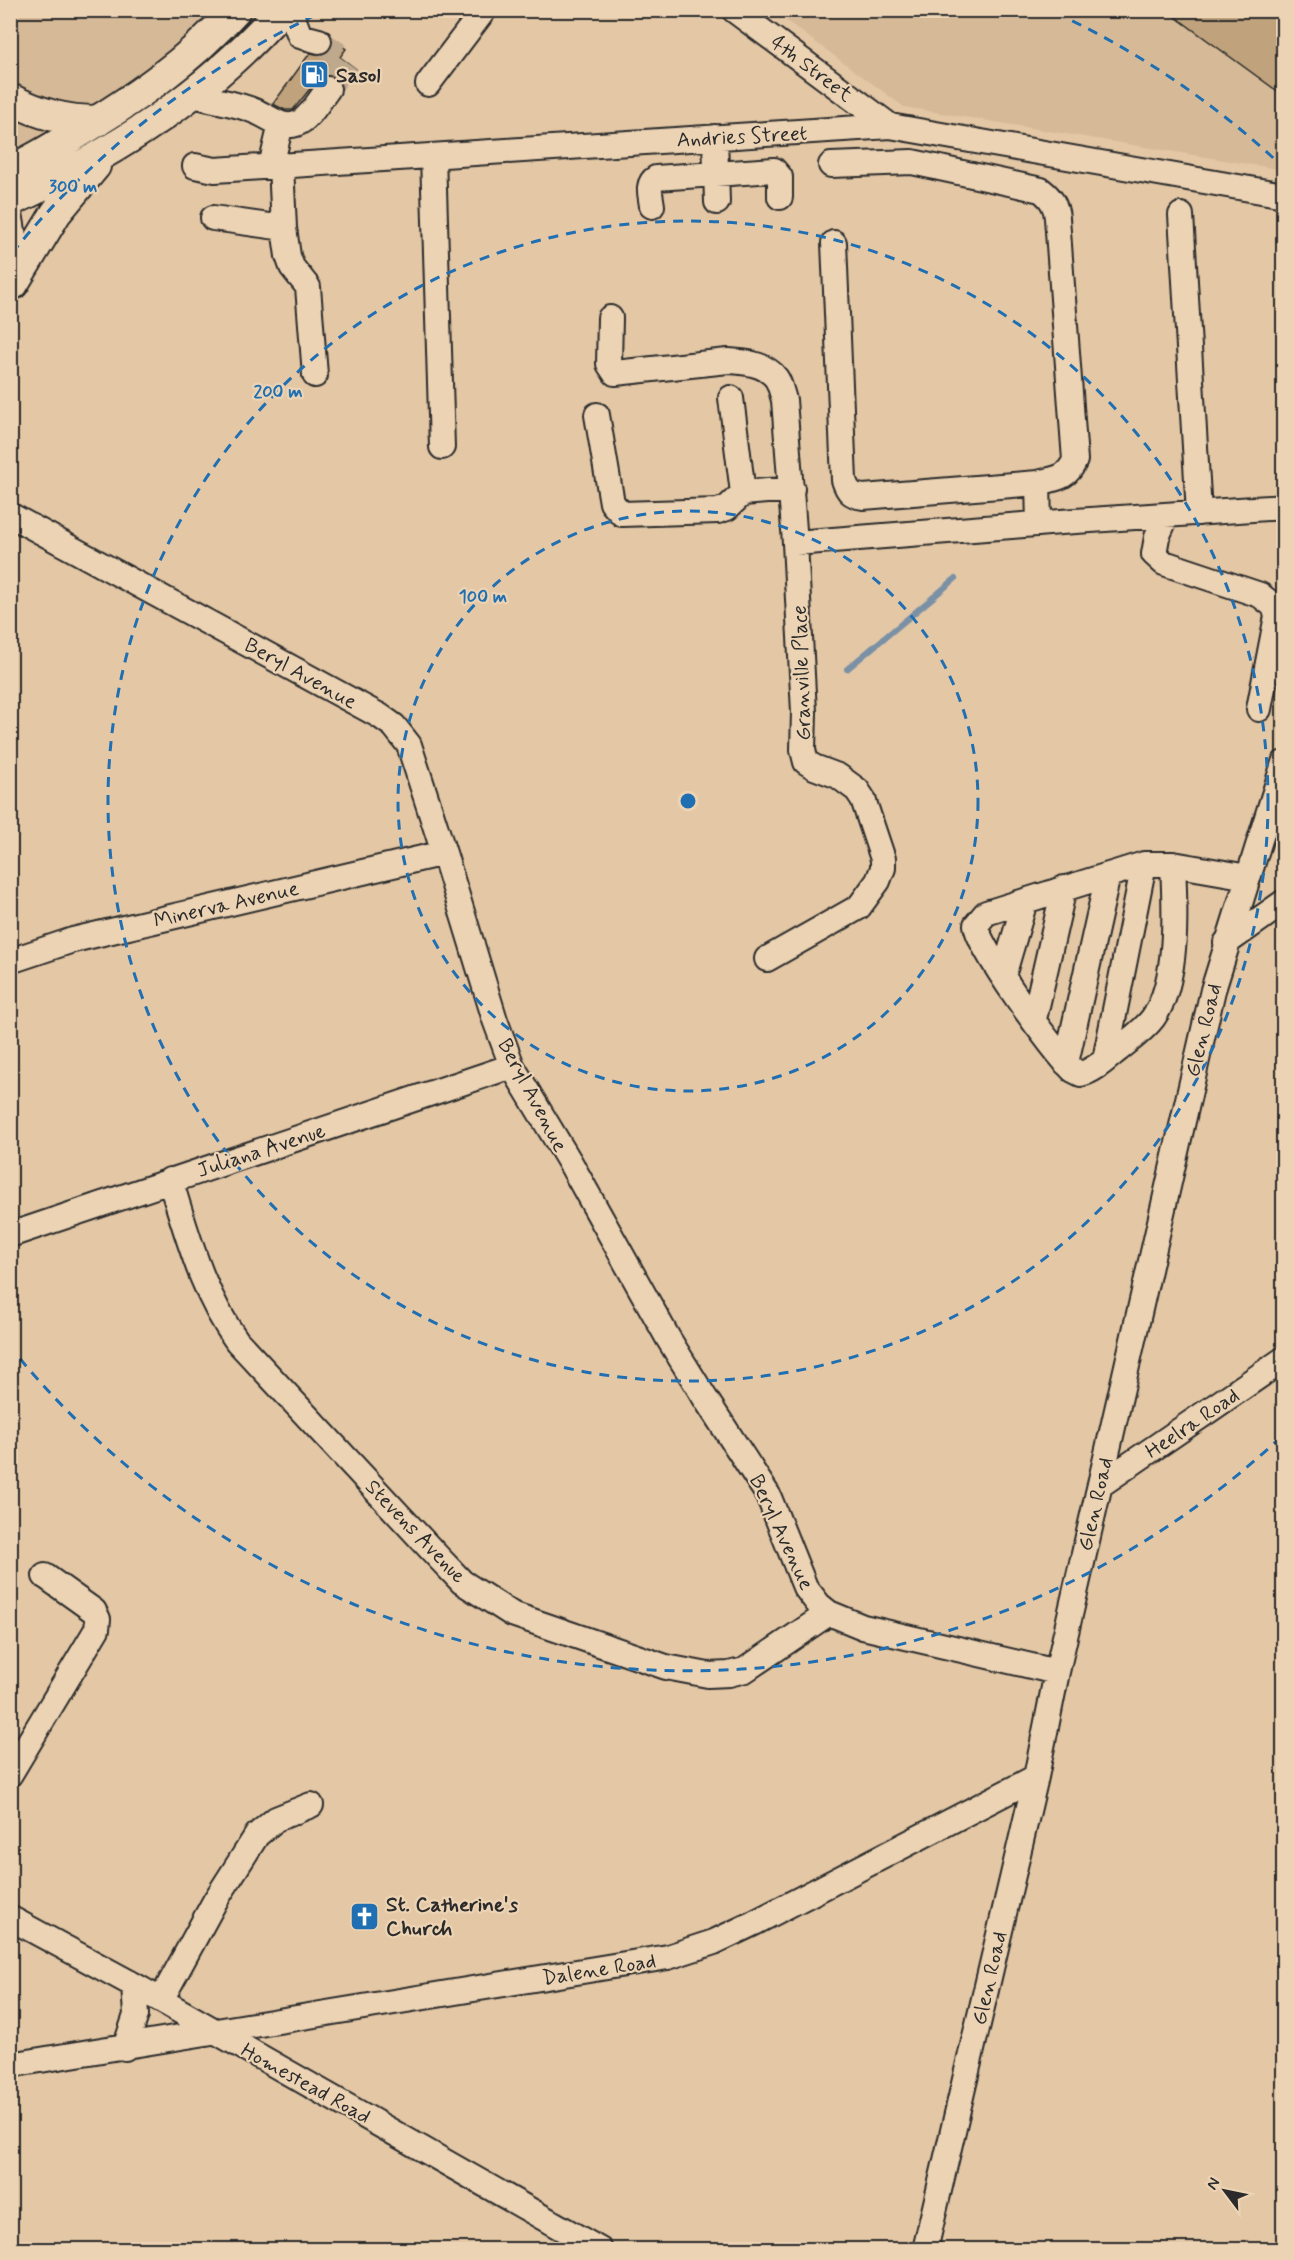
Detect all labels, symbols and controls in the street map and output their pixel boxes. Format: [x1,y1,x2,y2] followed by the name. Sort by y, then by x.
[765,29,859,109] street label: 4th Street
[299,59,331,91] fuel station icon: Sasol
[336,62,381,90] place label: Sasol
[676,120,808,154] street label: Andries Street
[49,175,97,199] text: 300 m
[253,380,303,404] text: 200 m
[459,585,507,609] text: 100 m
[786,605,818,741] street label: Granville Place
[239,631,362,716] street label: Beryl Avenue
[678,791,698,811] centre of rings
[151,875,302,935] street label: Minerva Avenue
[1179,981,1229,1080] street label: Glen Road
[490,1034,574,1157] street label: Beryl Avenue
[193,1117,329,1185] street label: Juliana Avenue
[1140,1382,1245,1466] street label: Heelra Road
[1072,1455,1120,1554] street label: Glen Road
[742,1470,820,1595] street label: Beryl Avenue
[359,1474,472,1590] street label: Stevens Avenue
[386,1891,519,1943] place label: St. Catherine's Church
[349,1900,381,1932] church icon: St. Catherine's Church
[966,1929,1014,2028] street label: Glen Road
[540,1947,658,1993] street label: Dalene Road
[236,2037,375,2131] street label: Homestead Road
[1195,2161,1255,2221] north arrow
[1202,2174,1225,2194] text: N

